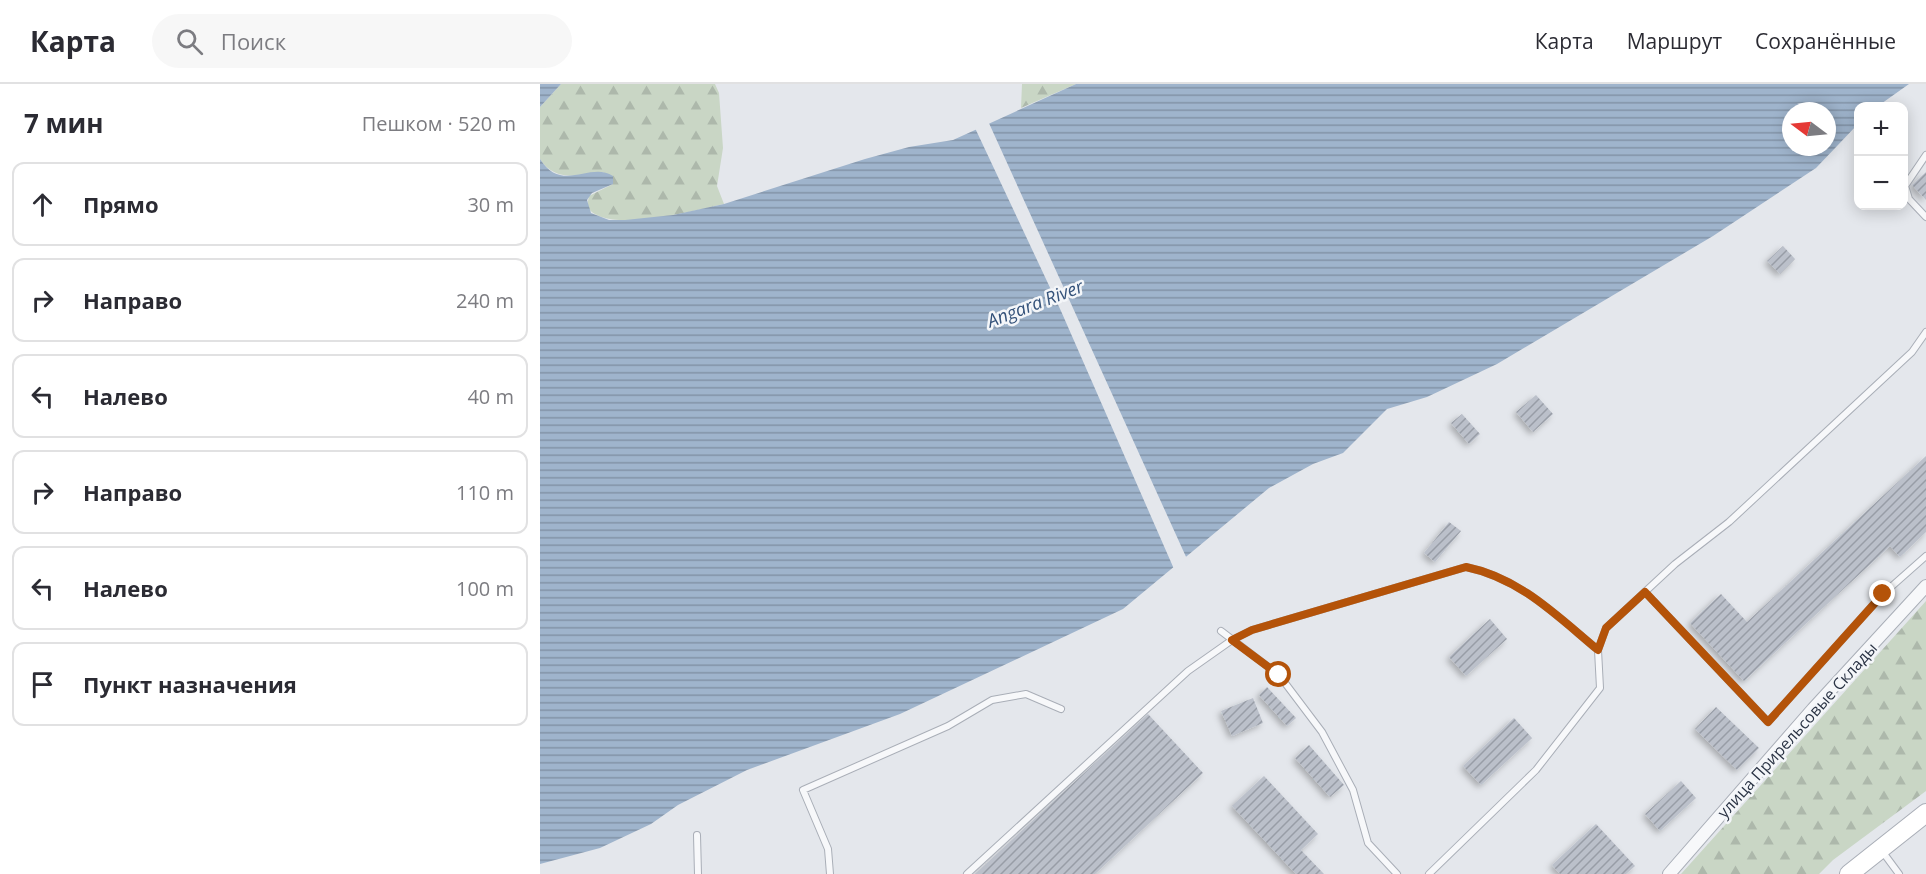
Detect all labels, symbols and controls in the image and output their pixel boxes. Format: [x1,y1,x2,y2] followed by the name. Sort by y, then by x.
[152,14,572,68] search box
[30,22,116,60] text: Карта
[173,25,206,58] icon: search
[221,26,286,56] text: Поиск
[1535,27,1594,55] text: Карта
[1627,27,1722,55] text: Маршрут
[1755,27,1896,55] text: Сохранённые
[1782,102,1836,156] north arrow
[1854,102,1908,210] map controls
[1854,102,1908,156] button: +
[24,105,104,141] text: 7 мин
[362,110,516,137] text: Пешком · 520 m
[1854,156,1908,210] button: −
[26,188,59,221] icon: ahead
[83,189,159,219] text: Прямо
[467,191,514,218] text: 30 m
[982,273,1087,333] water label: Angara River
[26,284,59,317] icon: right
[83,285,182,315] text: Направо
[456,287,514,314] text: 240 m
[26,380,59,413] icon: left
[83,381,168,411] text: Налево
[467,383,514,410] text: 40 m
[26,476,59,509] icon: right
[83,477,182,507] text: Направо
[456,479,514,506] text: 110 m
[26,572,59,605] icon: left
[83,573,168,603] text: Налево
[456,575,514,602] text: 100 m
[1869,580,1895,606] route end
[1712,637,1882,823] street label: улица Прирельсовые Склады
[1265,661,1291,687] route start
[26,668,59,701] icon: arrive
[83,669,297,699] text: Пункт назначения

